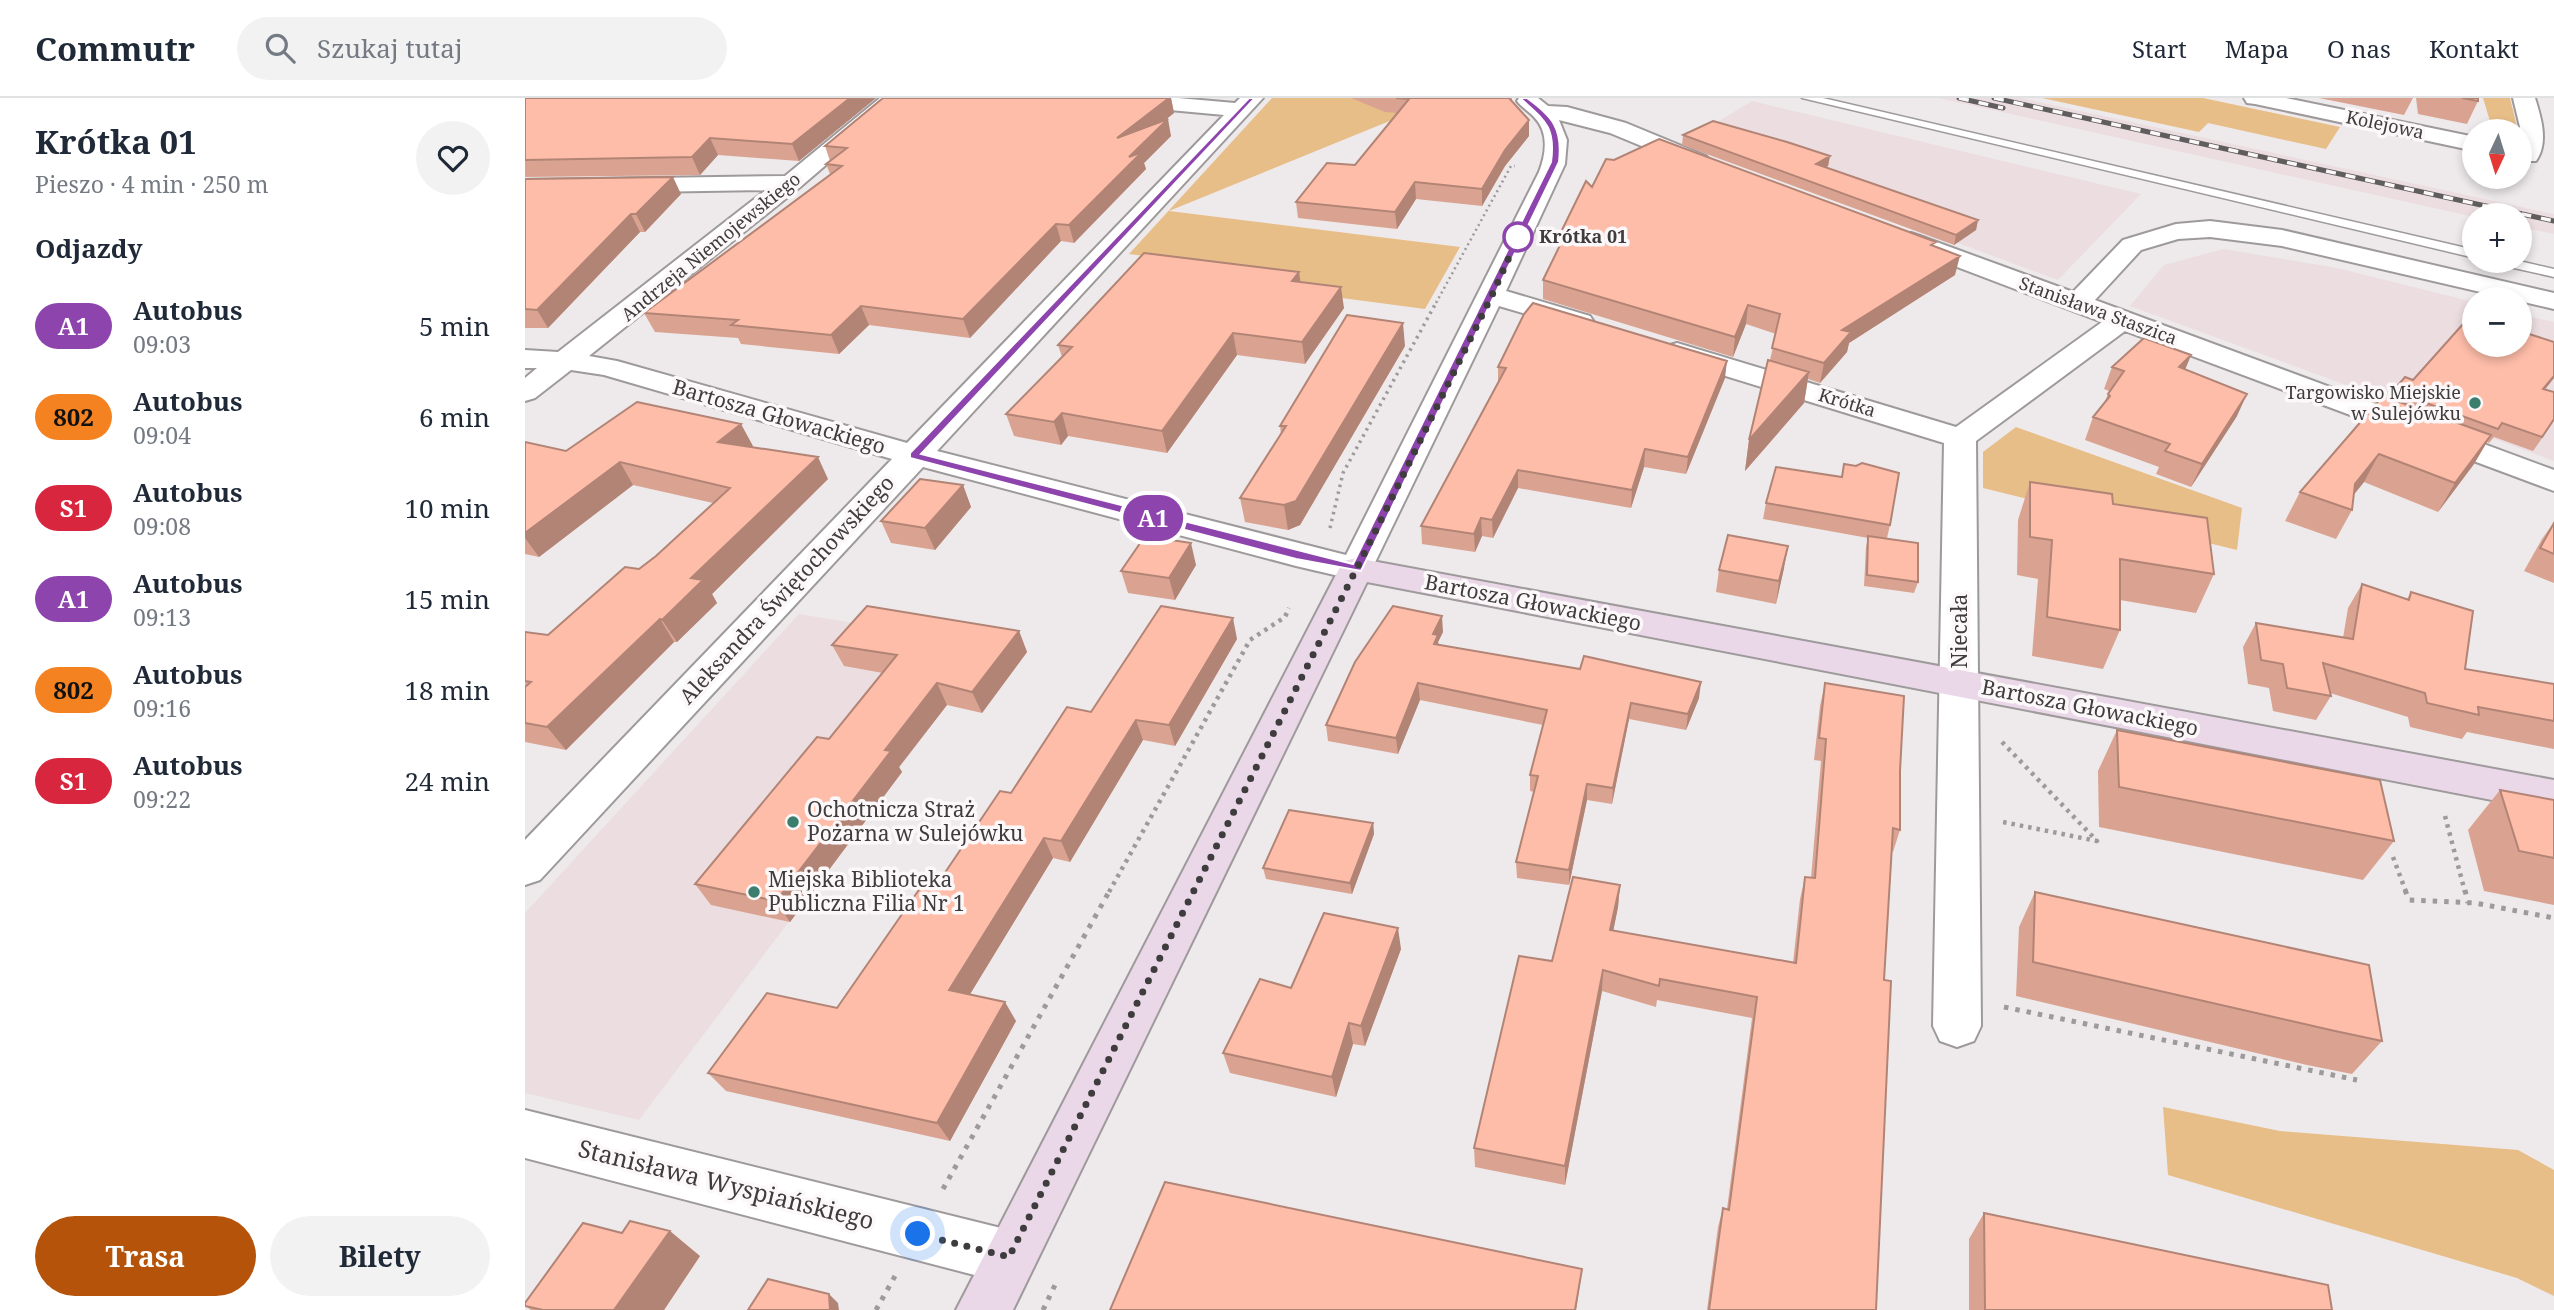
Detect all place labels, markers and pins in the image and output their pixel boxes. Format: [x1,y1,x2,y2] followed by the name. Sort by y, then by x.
[1503,222,1533,252] marker: Krótka 01
[1539,224,1627,248] place label: Krótka 01
[2285,380,2462,425] place label: Targowisko Miejskie w Sulejówku
[2467,395,2483,411] marker: Targowisko Miejskie w Sulejówku
[807,795,1023,847] place label: Ochotnicza Straż Pożarna w Sulejówku
[785,814,801,830] marker: Ochotnicza Straż Pożarna w Sulejówku
[768,865,965,917] place label: Miejska Biblioteka Publiczna Filia Nr 1
[746,884,762,900] marker: Miejska Biblioteka Publiczna Filia Nr 1

